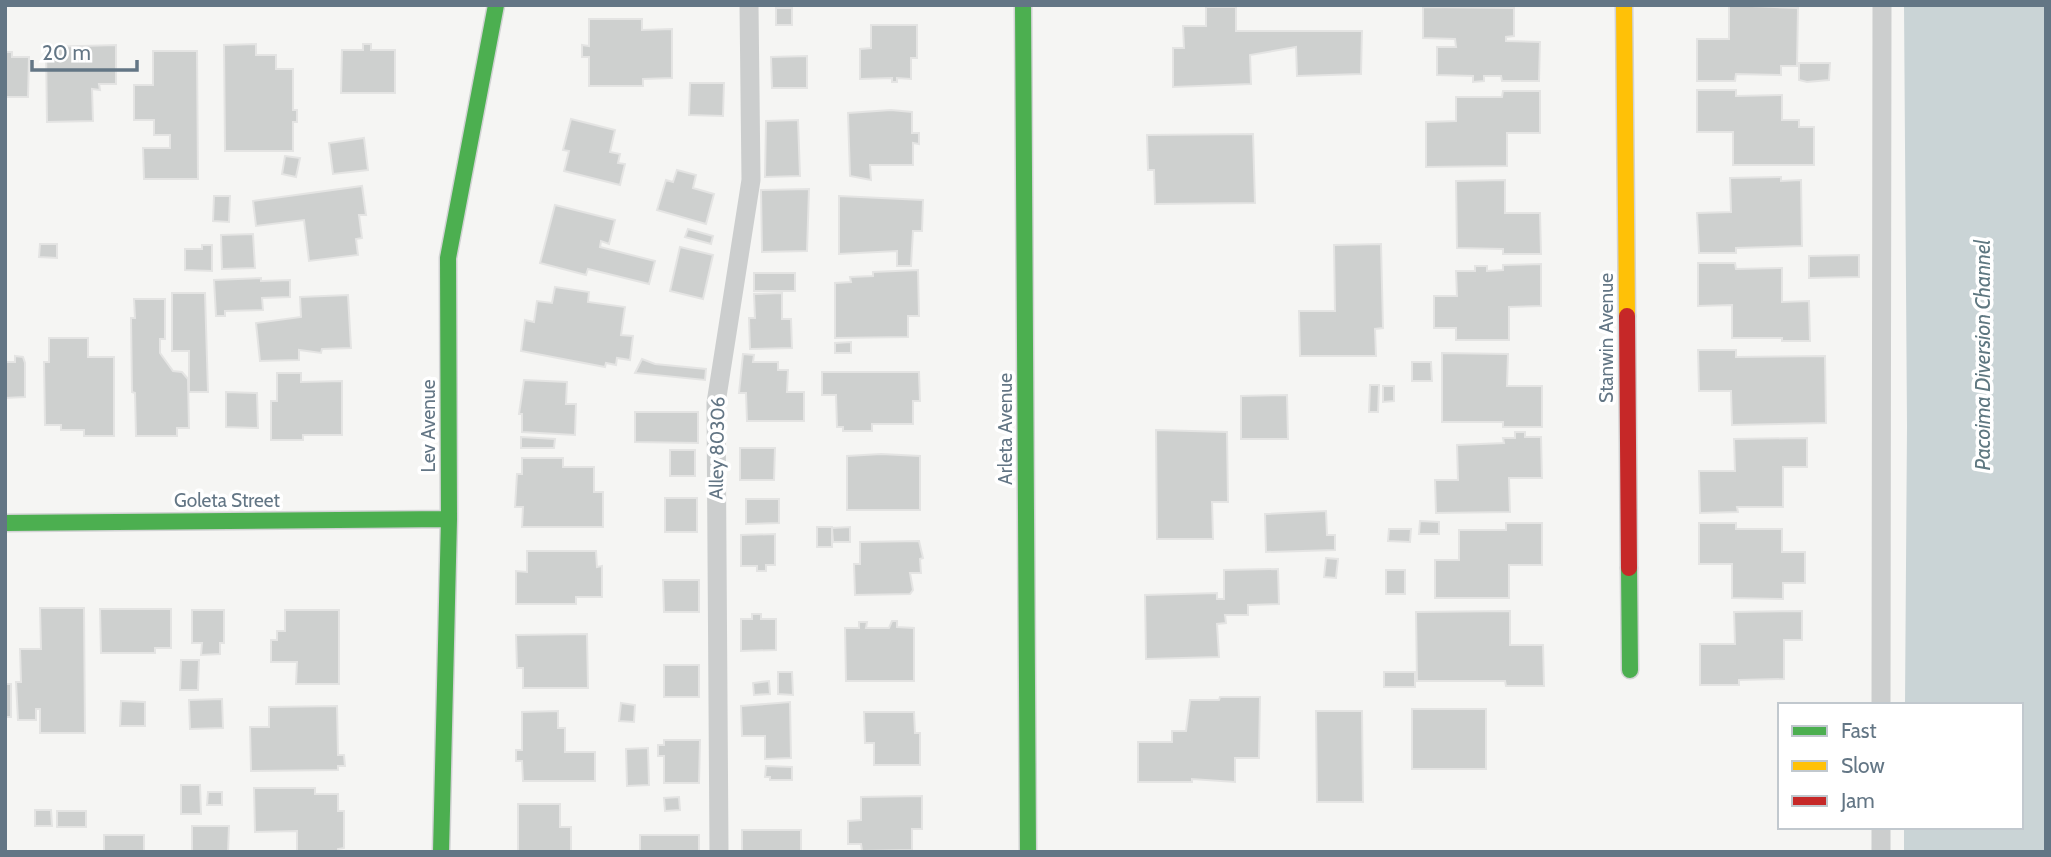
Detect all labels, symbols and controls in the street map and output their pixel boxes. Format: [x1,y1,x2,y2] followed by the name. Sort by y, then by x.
[32,28,136,72] scale bar
[42,40,91,65] text: 20 m
[1970,239,1995,470] water label: Pacoima Diversion Channel
[1595,273,1618,403] street label: Stanwin Avenue
[994,373,1017,485] street label: Arleta Avenue
[417,379,440,472] street label: Lev Avenue
[705,396,729,500] street label: Alley 80306
[174,489,281,512] street label: Goleta Street
[1778,703,2023,829] legend
[1841,718,1877,743] text: Fast
[1841,753,1885,778] text: Slow
[1840,788,1875,813] text: Jam

